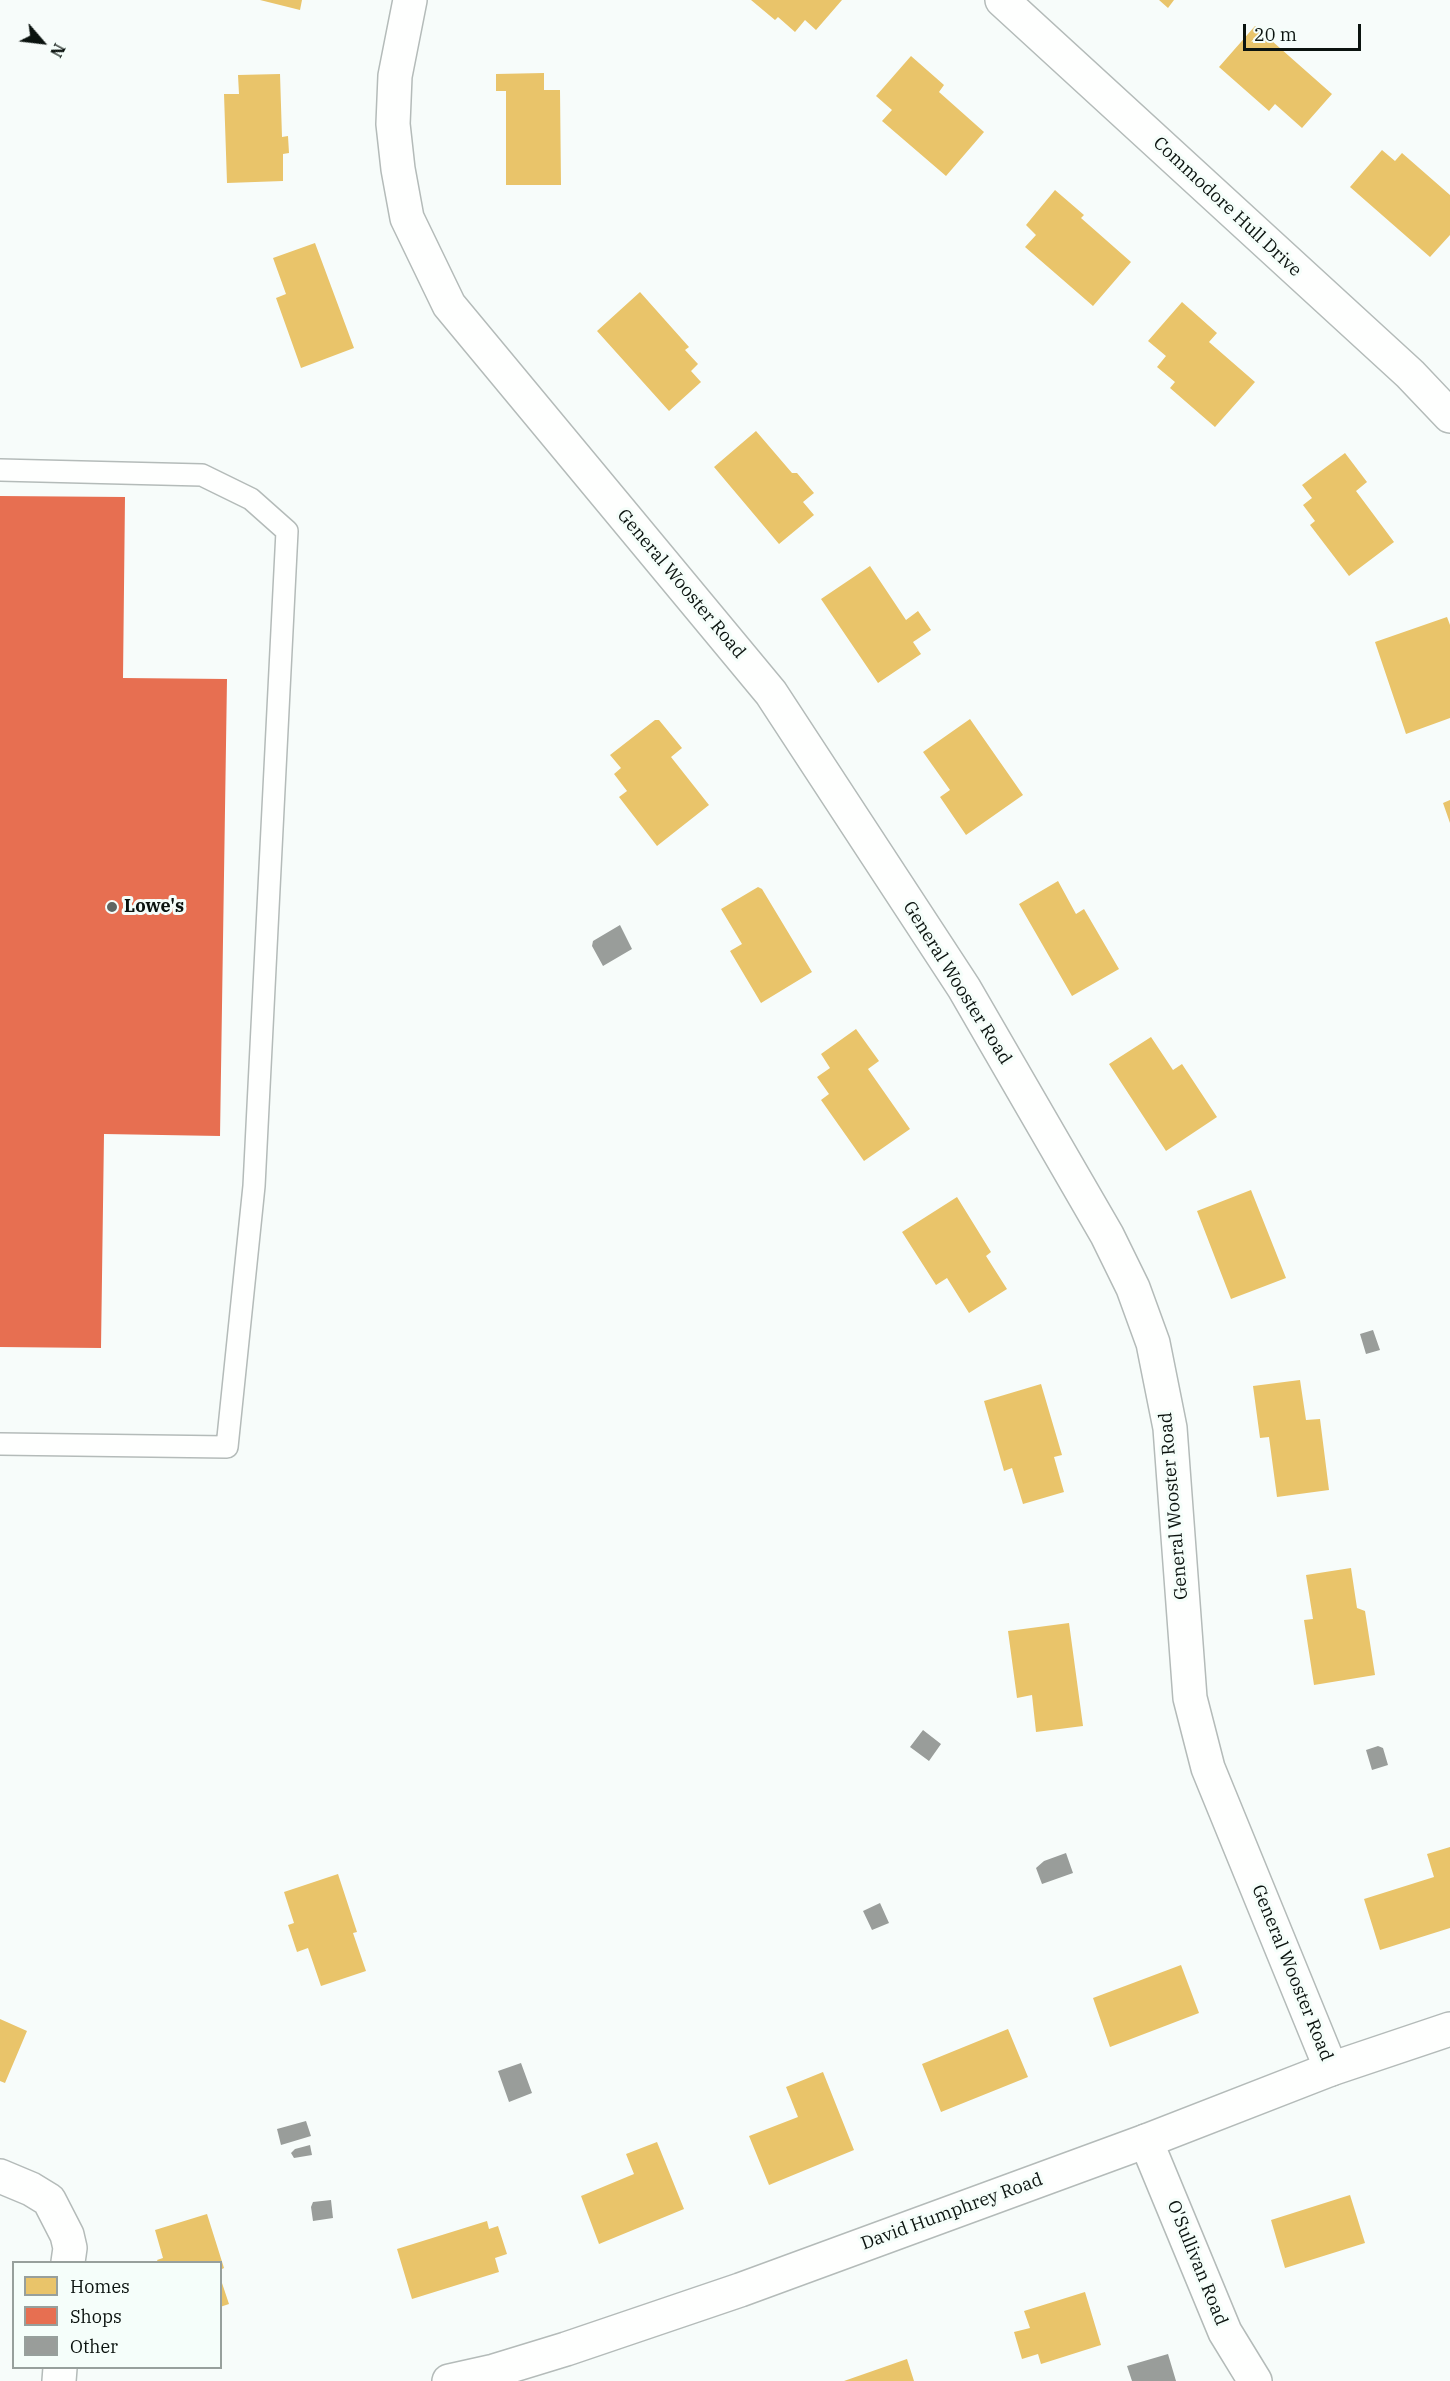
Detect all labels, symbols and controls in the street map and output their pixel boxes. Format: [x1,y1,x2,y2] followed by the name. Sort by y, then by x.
[12,12,72,72] north arrow
[1246,12,1364,50] scale bar
[1254,23,1297,46] text: 20 m
[46,40,70,61] text: N
[1148,133,1306,281] street label: Commodore Hull Drive
[612,505,750,663] street label: General Wooster Road
[124,896,184,918] place label: Lowe's
[898,898,1016,1068] street label: General Wooster Road
[105,900,119,914] marker: Lowe's
[1155,1411,1193,1601] street label: General Wooster Road
[1247,1882,1337,2064] street label: General Wooster Road
[858,2169,1046,2255] street label: David Humphrey Road
[1162,2197,1232,2329] street label: O'Sullivan Road
[12,2261,222,2369] legend
[70,2275,130,2298] text: Homes
[70,2305,122,2328] text: Shops
[70,2335,118,2358] text: Other

